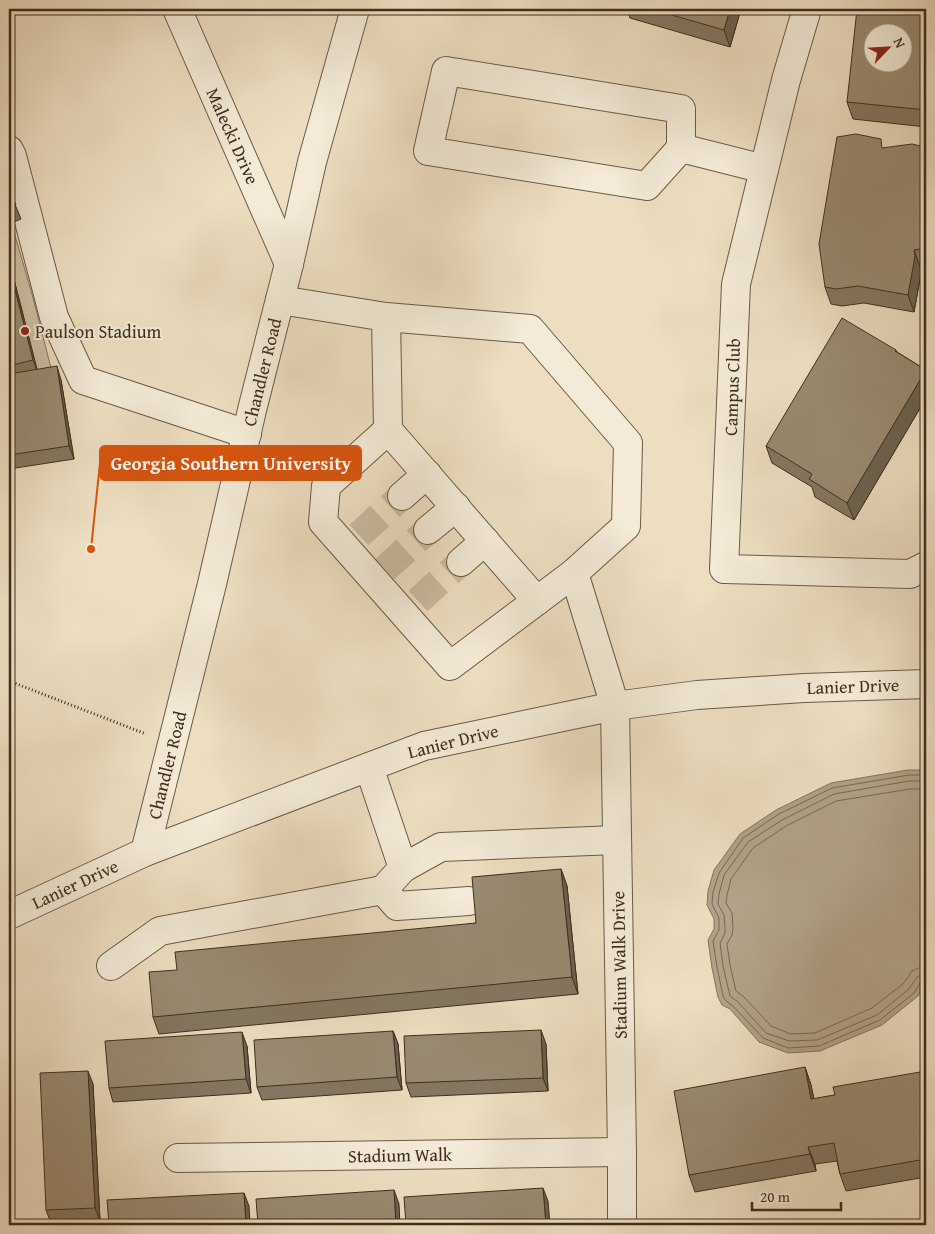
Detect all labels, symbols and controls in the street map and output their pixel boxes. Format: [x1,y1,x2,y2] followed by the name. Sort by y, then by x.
[862,22,912,72] north arrow
[889,34,911,52] text: N
[200,83,266,189] street label: Malecki Drive
[236,315,289,429] street label: Chandler Road
[35,318,161,345] place label: Paulson Stadium
[19,325,31,337] marker: Paulson Stadium
[717,338,747,436] street label: Campus Club
[100,446,361,480] callout: Georgia Southern University
[111,449,352,477] text: Georgia Southern University
[806,671,900,701] street label: Lanier Drive
[141,708,194,822] street label: Chandler Road
[405,717,501,765] street label: Lanier Drive
[27,852,123,916] street label: Lanier Drive
[604,891,634,1039] street label: Stadium Walk Drive
[348,1141,453,1169] street label: Stadium Walk
[752,1179,841,1211] scale bar
[760,1186,791,1207] text: 20 m

